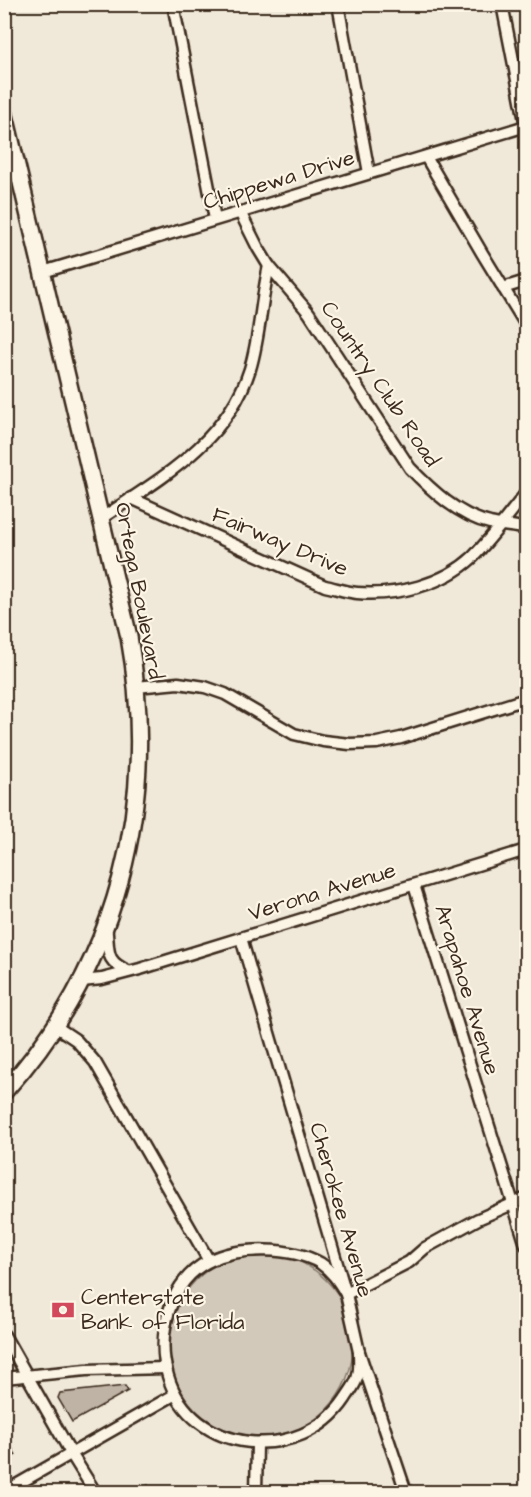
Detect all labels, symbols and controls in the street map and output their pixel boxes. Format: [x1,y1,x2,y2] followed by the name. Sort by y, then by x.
[199,142,359,218] street label: Chippewa Drive
[312,295,447,474] street label: Country Club Road
[207,499,353,586] street label: Fairway Drive
[106,500,171,682] street label: Ortega Boulevard
[244,855,400,929] street label: Verona Avenue
[426,901,508,1079] street label: Arapahoe Avenue
[301,1119,381,1301] street label: Cherokee Avenue
[81,1282,244,1338] place label: Centerstate Bank of Florida
[50,1297,76,1323] bank icon: Centerstate Bank of Florida

